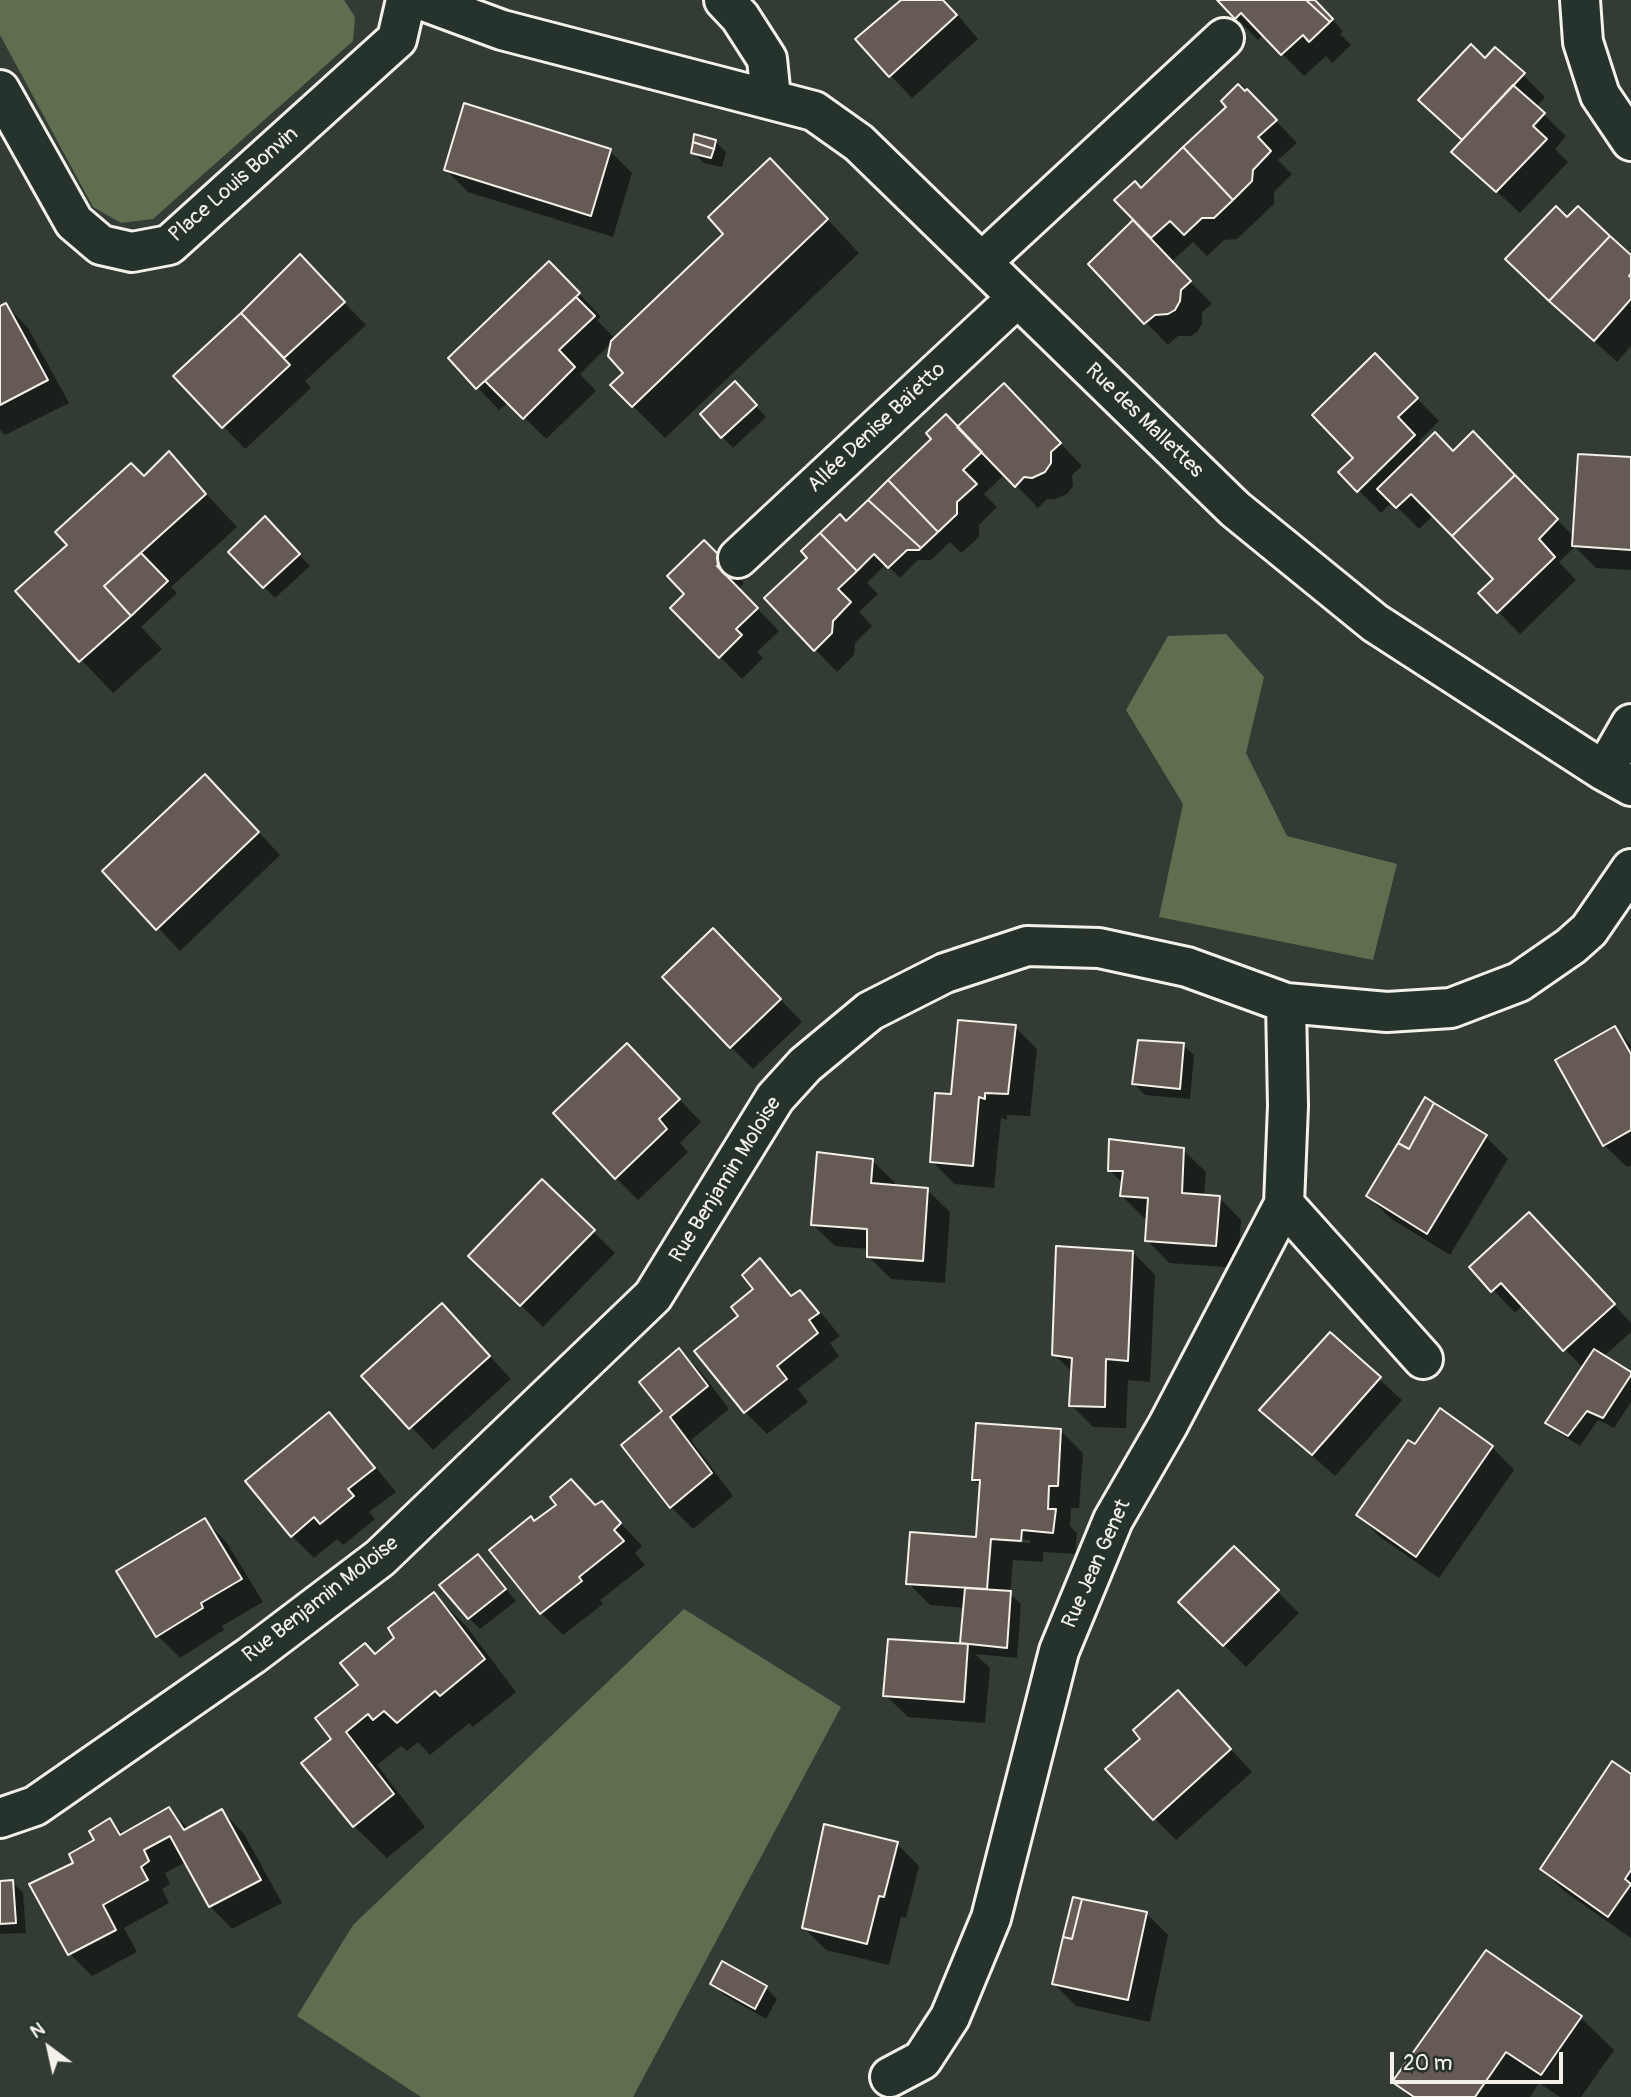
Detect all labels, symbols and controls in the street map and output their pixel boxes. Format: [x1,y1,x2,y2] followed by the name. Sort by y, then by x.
[164,122,304,248] street label: Place Louis Bonvin
[803,358,951,498] street label: Allée Denise Baïetto
[1080,358,1208,484] street label: Rue des Mallettes
[665,1092,787,1268] street label: Rue Benjamin Moloise
[1057,1496,1137,1632] street label: Rue Jean Genet
[238,1531,404,1669] street label: Rue Benjamin Moloise
[14,2013,84,2083] north arrow
[26,2017,49,2044] text: N
[1393,2038,1566,2082] scale bar
[1403,2050,1452,2077] text: 20 m

